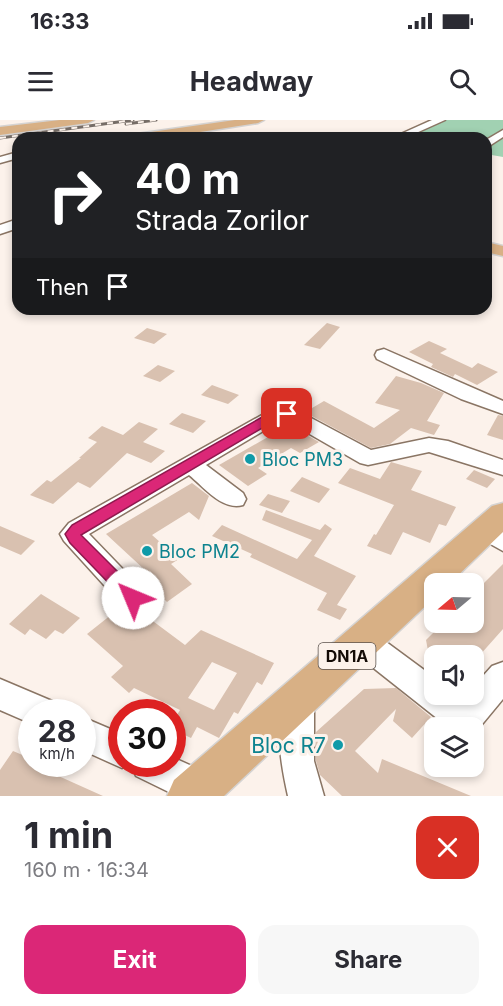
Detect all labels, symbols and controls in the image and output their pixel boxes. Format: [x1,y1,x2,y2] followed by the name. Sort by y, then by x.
[30,8,90,34] text: 16:33
[24,65,57,98] icon: menu
[190,65,313,98] text: Headway
[446,65,479,98] icon: search
[135,153,240,204] text: 40 m
[36,156,114,234] icon: right
[135,204,309,237] text: Strada Zorilor
[101,270,134,303] icon: arrive
[36,274,89,300] text: Then
[261,388,312,439] pin
[270,397,303,430] icon: arrive
[262,449,343,470] place label: Bloc PM3
[243,452,257,466] marker: Bloc PM3
[159,541,240,562] place label: Bloc PM2
[140,544,154,558] marker: Bloc PM2
[101,566,165,630] position arrow
[424,573,484,633] north arrow
[424,573,484,777] map controls
[318,643,376,669] road number: DN1A
[424,645,484,705] button: sound
[108,699,186,777] speed limit sign: 30
[38,713,76,749] text: 28
[424,717,484,777] button: layers
[251,733,326,758] place label: Bloc R7
[331,738,345,752] marker: Bloc R7
[39,744,75,763] text: km/h
[24,813,113,857] text: 1 min
[416,816,479,879] button: close
[24,858,149,882] text: 160 m · 16:34
[24,925,246,994] button: Exit
[258,925,479,994] button: Share

